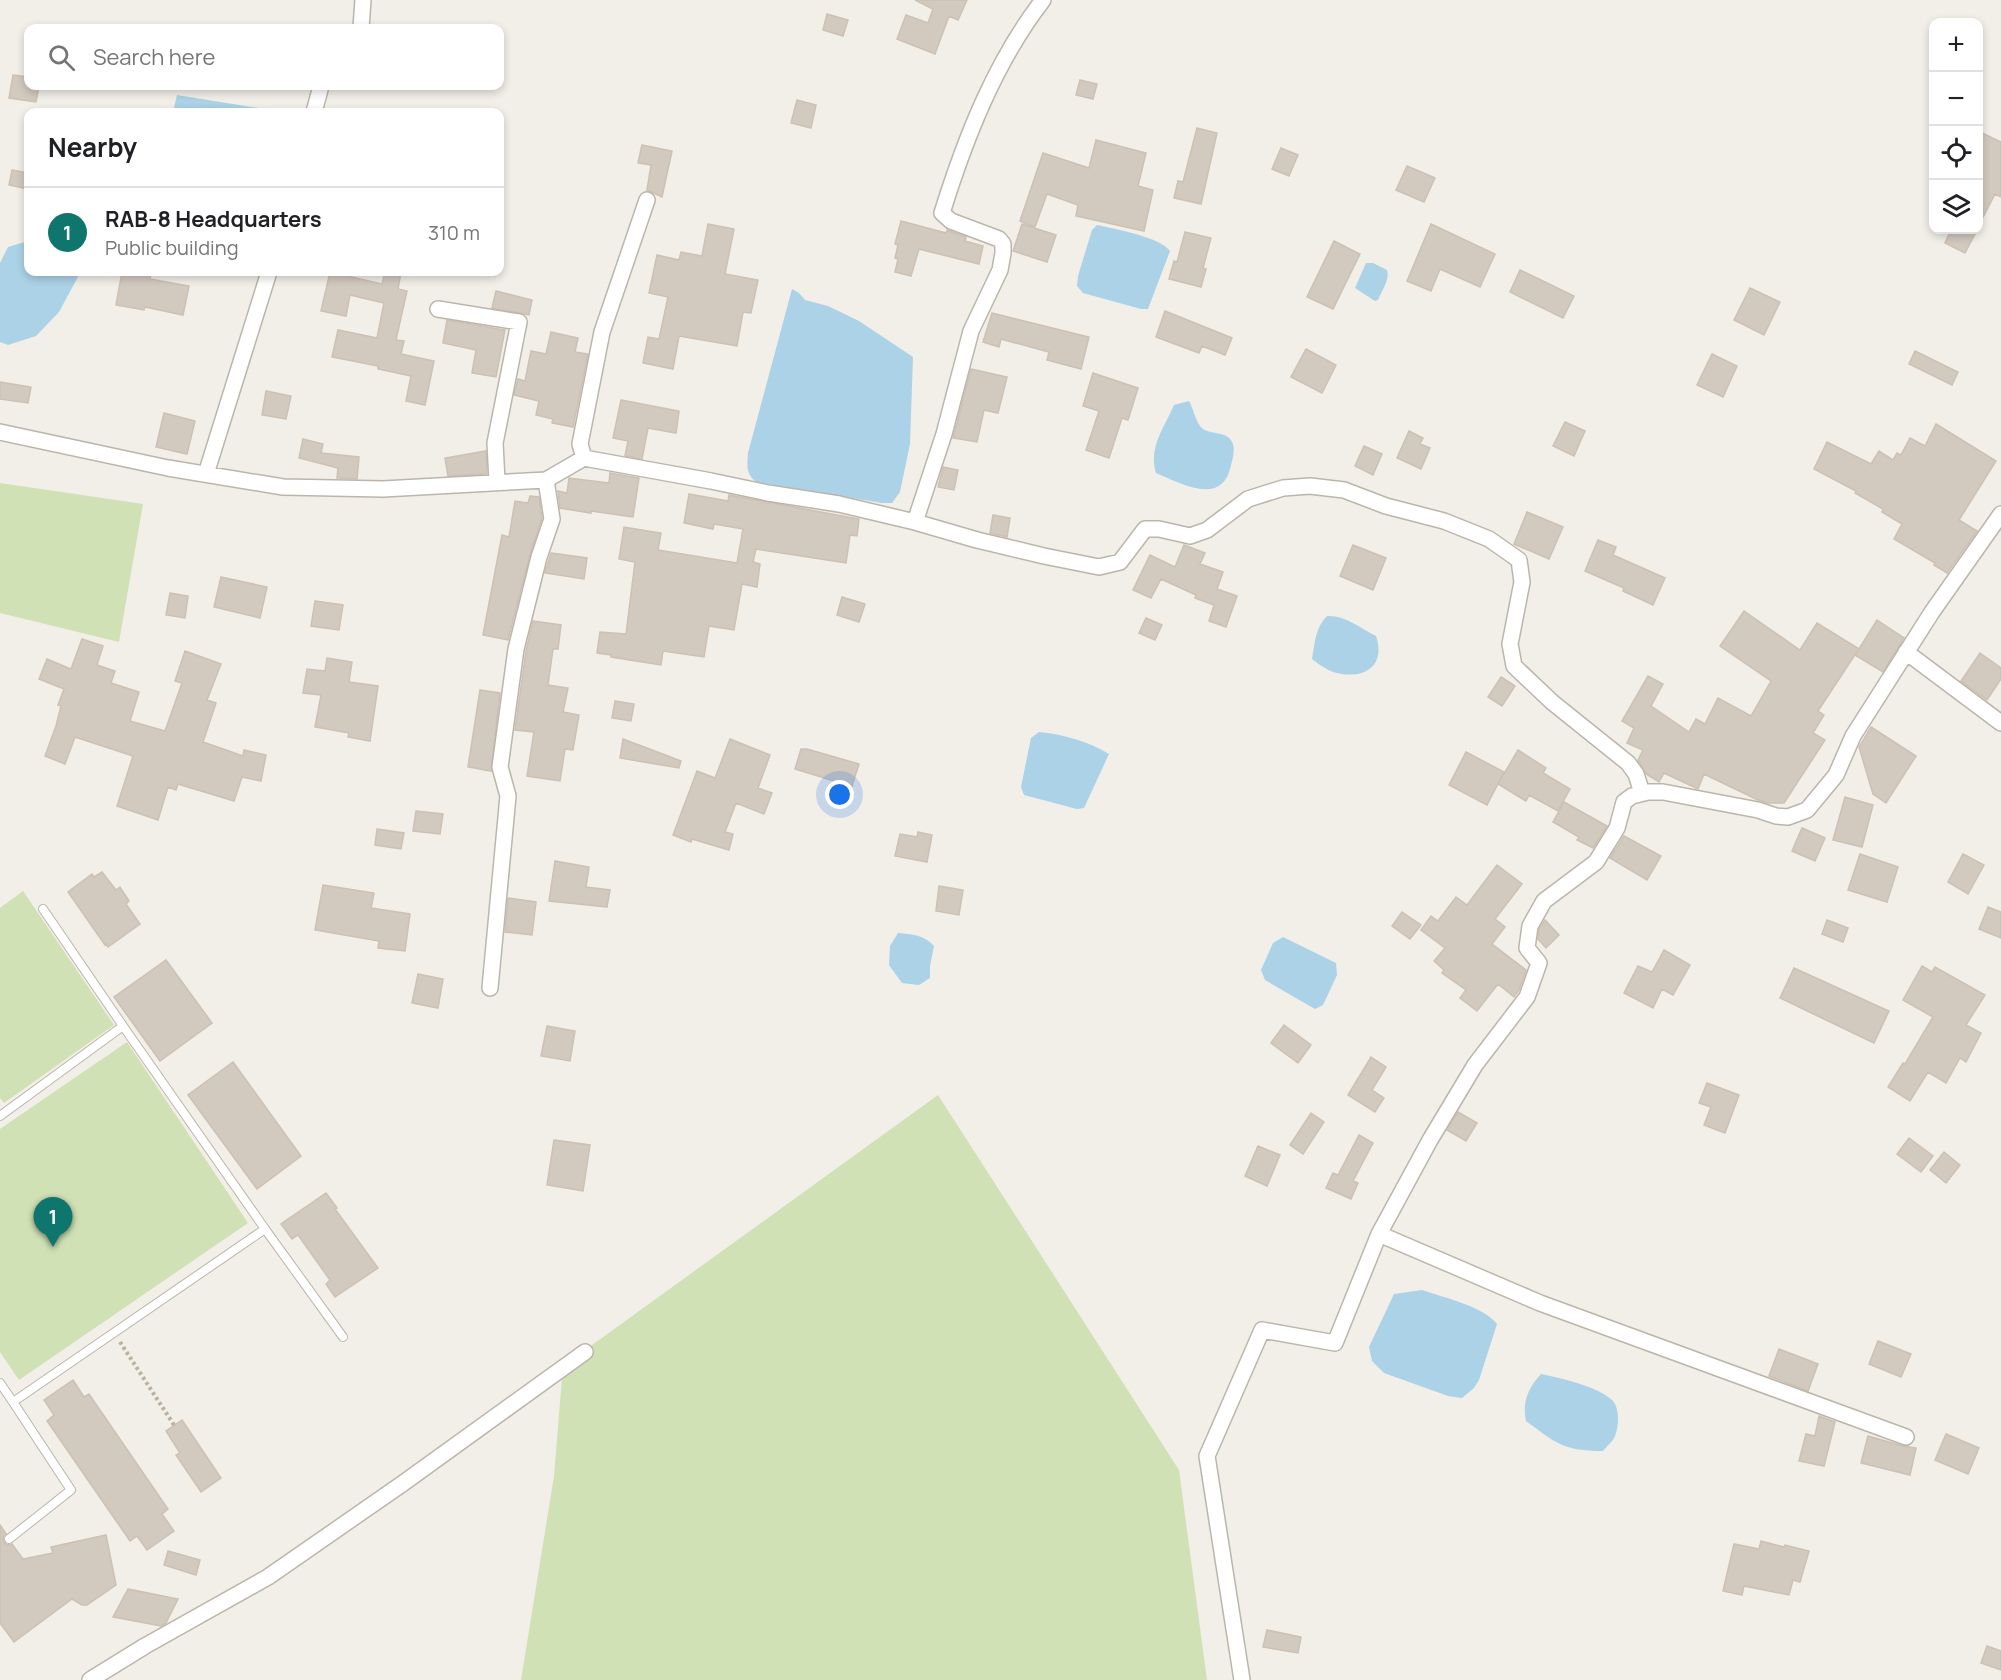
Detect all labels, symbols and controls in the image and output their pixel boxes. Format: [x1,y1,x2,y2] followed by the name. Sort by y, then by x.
[1929,18,1983,234] map controls
[1929,18,1983,72] button: +
[24,24,504,90] search box
[45,41,78,74] icon: search
[93,42,215,72] text: Search here
[1929,72,1983,126] button: −
[1929,126,1983,180] button: locate
[48,129,137,165] text: Nearby
[1929,180,1983,234] button: layers
[105,204,322,234] text: RAB-8 Headquarters
[63,219,72,246] text: 1
[428,219,480,246] text: 310 m
[105,234,239,261] text: Public building
[825,780,854,809] your location
[34,1198,72,1247] pin: 1

